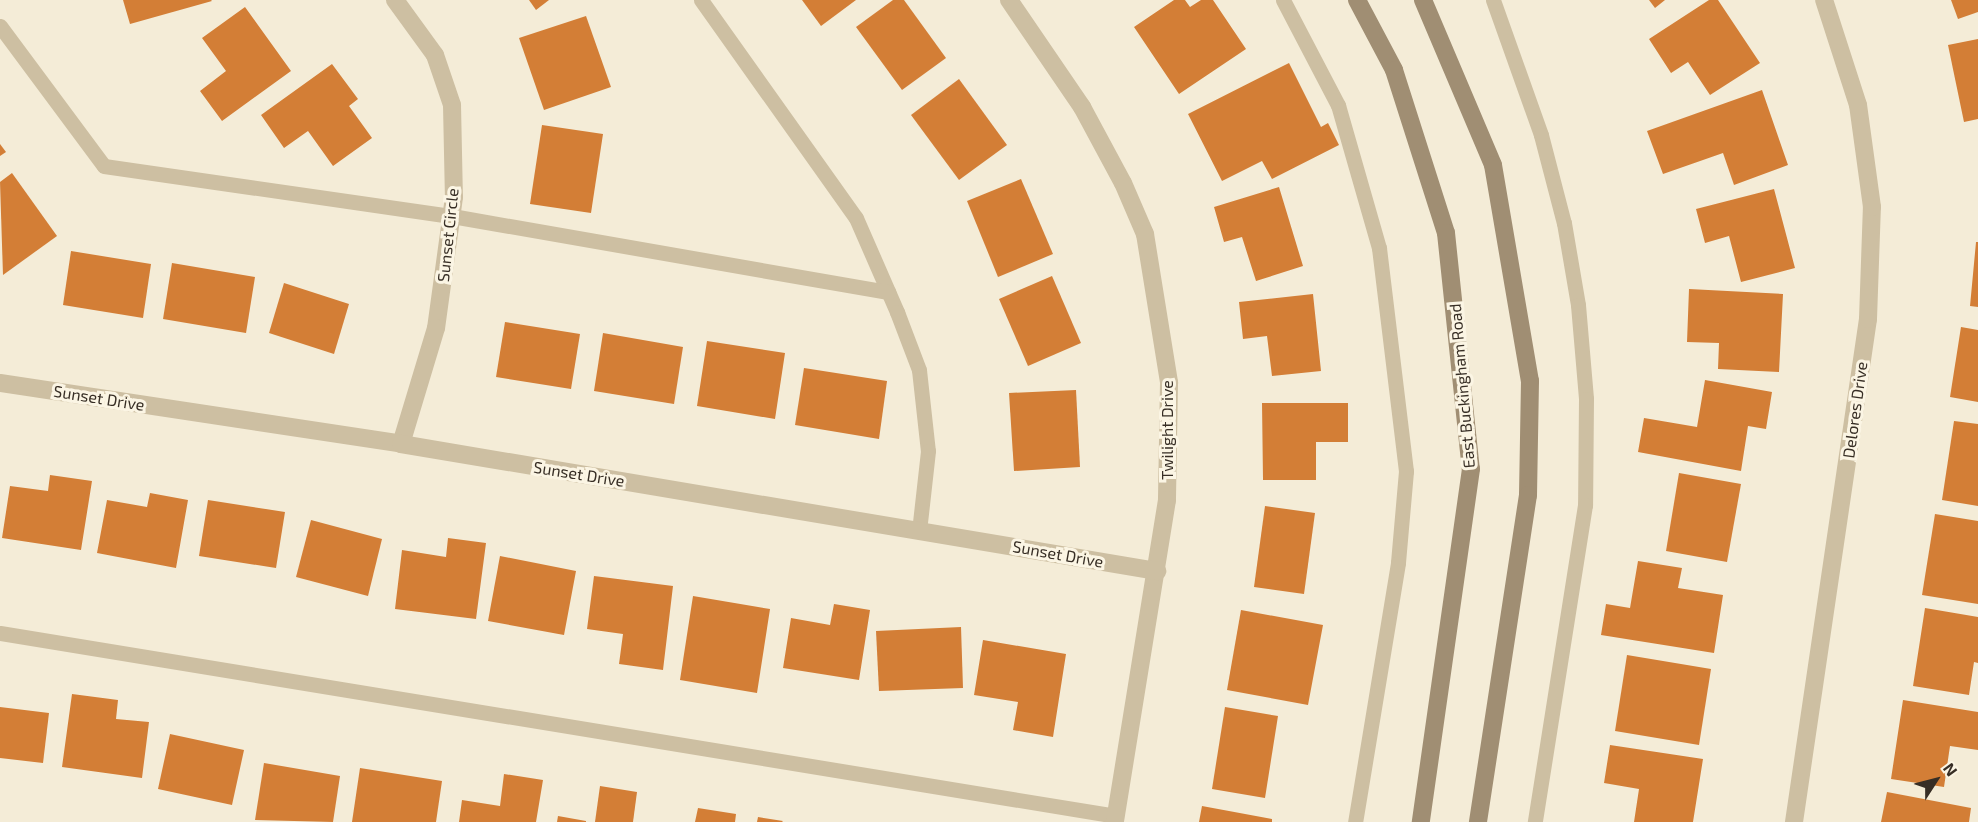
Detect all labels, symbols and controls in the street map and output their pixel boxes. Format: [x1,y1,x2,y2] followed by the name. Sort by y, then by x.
[434,187,462,283] street label: Sunset Circle
[1445,303,1479,469] street label: East Buckingham Road
[1839,360,1871,460] street label: Delores Drive
[1157,380,1177,480] street label: Twilight Drive
[52,381,146,415] street label: Sunset Drive
[532,457,626,491] street label: Sunset Drive
[1011,537,1105,571] street label: Sunset Drive
[1906,750,1966,810] north arrow
[1940,759,1962,779] text: N

